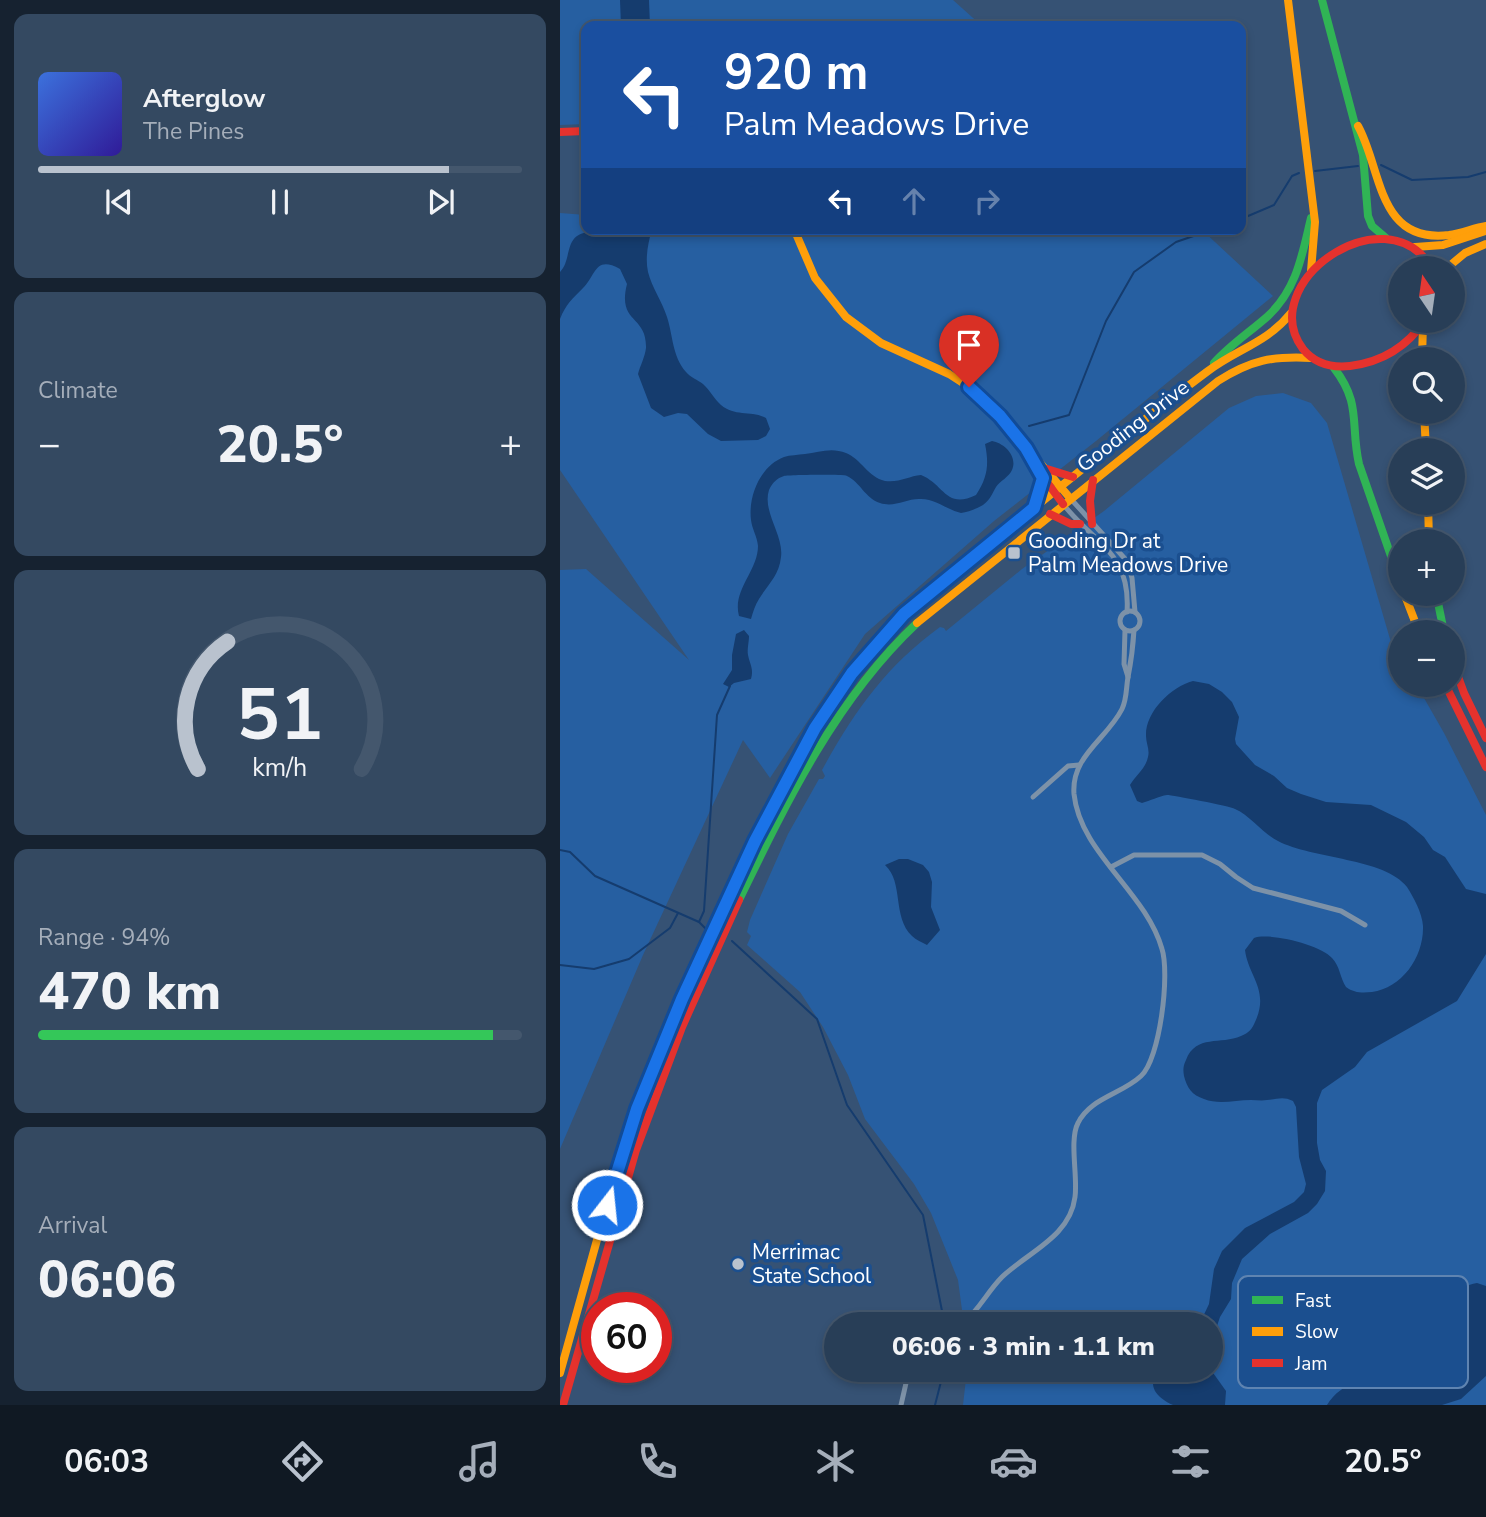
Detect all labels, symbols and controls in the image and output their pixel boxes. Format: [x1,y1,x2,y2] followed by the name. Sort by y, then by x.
[724,39,868,106] text: 920 m
[609,49,700,140] icon: left
[143,81,266,116] text: Afterglow
[724,103,1029,146] text: Palm Meadows Drive
[143,116,244,147] text: The Pines
[822,182,860,220] icon: left
[895,182,933,220] icon: ahead
[968,182,1006,220] icon: right
[100,183,138,221] icon: previous
[261,183,299,221] icon: pause
[422,183,460,221] icon: next
[1388,256,1465,332] north arrow
[1388,256,1465,697] map controls
[939,315,999,387] pin
[950,326,988,364] icon: arrive
[1388,347,1465,424] button: search
[1071,373,1195,479] street label: Gooding Drive
[38,375,118,406] text: Climate
[216,409,344,480] text: 20.5°
[38,419,61,470] text: −
[499,419,522,470] text: +
[1388,438,1465,515] button: layers
[1028,527,1228,579] place label: Gooding Dr at Palm Meadows Drive
[1388,529,1465,606] button: +
[1006,545,1022,561] marker: Gooding Dr at Palm Meadows Drive
[1388,620,1465,697] button: −
[236,665,324,765] text: 51
[252,750,308,784] text: km/h
[38,922,170,953] text: Range · 94%
[38,956,221,1027] text: 470 km
[570,1168,644,1242] position arrow
[38,1210,107,1241] text: Arrival
[752,1238,872,1290] place label: Merrimac State School
[38,1244,176,1315] text: 06:06
[730,1256,746,1272] marker: Merrimac State School
[1238,1276,1468,1388] legend
[1295,1288,1331,1314] text: Fast
[581,1292,672,1383] speed limit sign: 60
[1295,1319,1339,1345] text: Slow
[892,1329,1155,1364] text: 06:06 · 3 min · 1.1 km
[1294,1351,1328,1377] text: Jam
[278,1437,327,1486] icon: directions
[455,1437,504,1486] icon: music
[633,1437,682,1486] icon: phone
[811,1437,860,1486] icon: climate
[989,1437,1038,1486] icon: car
[1166,1437,1215,1486] icon: filters
[64,1440,149,1483] text: 06:03
[1344,1440,1422,1483] text: 20.5°

